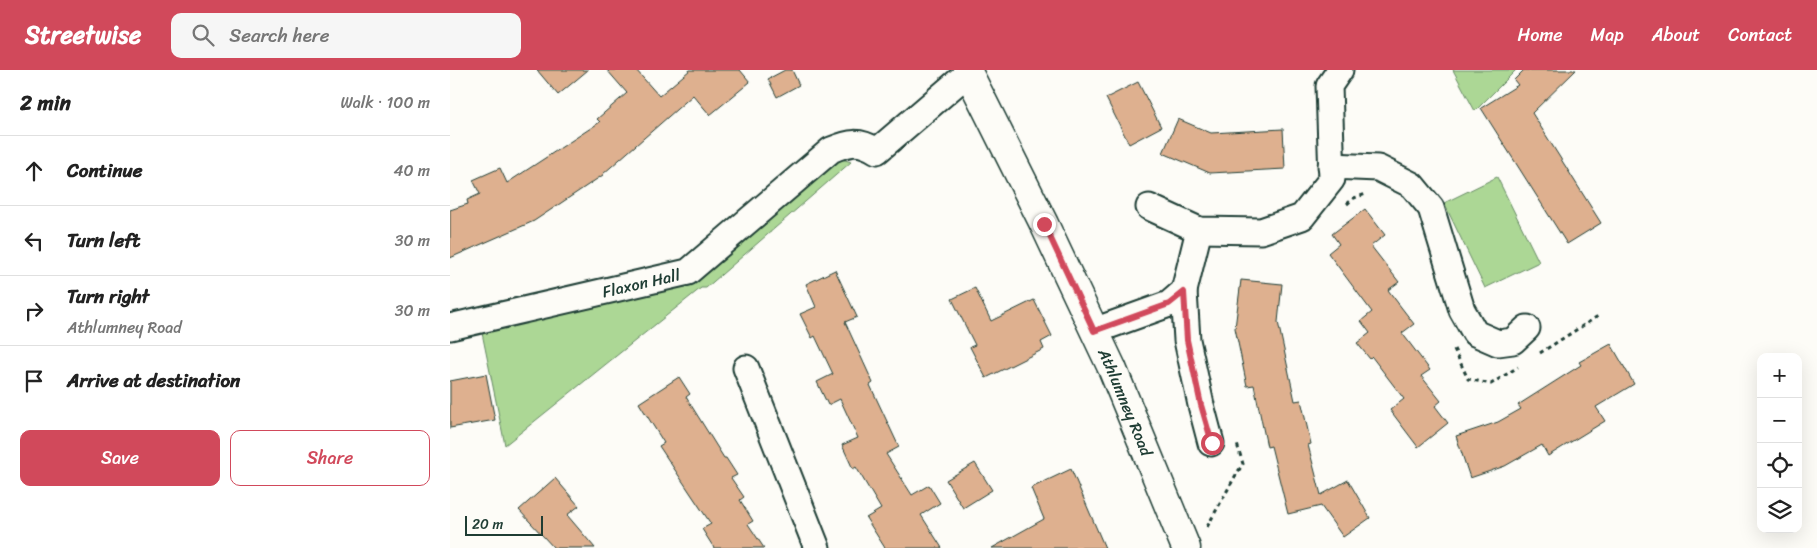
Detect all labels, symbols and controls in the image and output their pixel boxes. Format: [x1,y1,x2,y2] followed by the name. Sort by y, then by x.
[171,13,521,58] search box
[25,14,141,56] text: Streetwise
[229,19,329,52] text: Search here
[1518,19,1563,51] text: Home
[1591,19,1624,51] text: Map
[1652,19,1700,51] text: About
[1728,19,1792,51] text: Contact
[189,21,217,49] icon: search
[20,84,71,122] text: 2 min
[340,88,430,117] text: Walk · 100 m
[67,154,143,187] text: Continue
[393,156,430,185] text: 40 m
[20,157,48,185] icon: ahead
[1033,213,1056,236] route end
[67,224,140,257] text: Turn left
[395,226,430,255] text: 30 m
[20,227,48,255] icon: left
[599,260,683,306] street label: Flaxon Hall
[67,280,149,313] text: Turn right
[395,296,430,325] text: 30 m
[20,297,48,325] icon: right
[67,313,182,342] text: Athlumney Road
[1090,342,1162,462] street label: Athlumney Road
[1757,353,1802,533] map controls
[1757,353,1802,398] button: +
[67,364,240,397] text: Arrive at destination
[20,367,48,395] icon: arrive
[1757,398,1802,443] button: −
[20,430,220,486] button: Save
[230,430,430,486] button: Share
[1201,432,1224,455] route start
[1757,443,1802,488] button: locate
[1757,488,1802,533] button: layers
[472,512,503,537] text: 20 m
[465,513,542,536] scale bar

